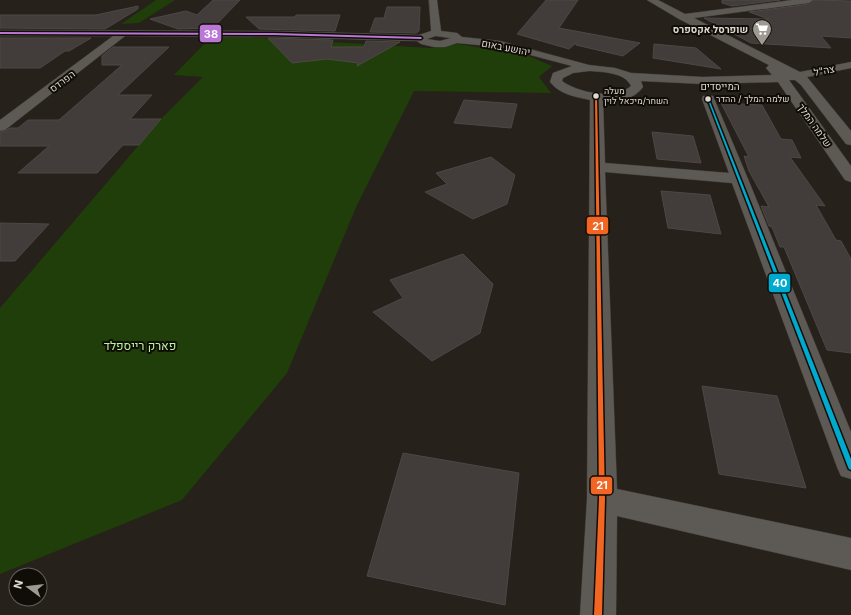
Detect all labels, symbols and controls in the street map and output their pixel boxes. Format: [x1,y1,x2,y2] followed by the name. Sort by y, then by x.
[751,18,773,46] supermarket icon: שופרסל אקספרס
[673,23,748,35] place label: שופרסל אקספרס
[199,24,222,43] line badge: 38
[204,27,218,41] text: 38
[481,36,531,58] street label: יהושע באום
[812,62,836,78] street label: צה"ל
[47,68,77,94] street label: הפרדס
[700,80,740,92] street label: המייסדים
[604,85,668,106] place label: מעלה השחר/מיכאל לוין
[591,91,601,101] marker: מעלה השחר/מיכאל לוין
[716,93,789,104] place label: שלמה המלך / ההדר
[703,94,713,104] marker: שלמה המלך / ההדר
[796,101,834,149] street label: שלמה המלך
[586,216,609,235] line badge: 21
[592,219,604,233] text: 21
[768,273,791,293] line badge: 40
[773,276,787,290] text: 40
[104,338,176,353] park label: פארק רייספלד
[590,476,613,495] line badge: 21
[596,478,608,492] text: 21
[8,567,48,607] north arrow
[10,579,26,590] text: N

